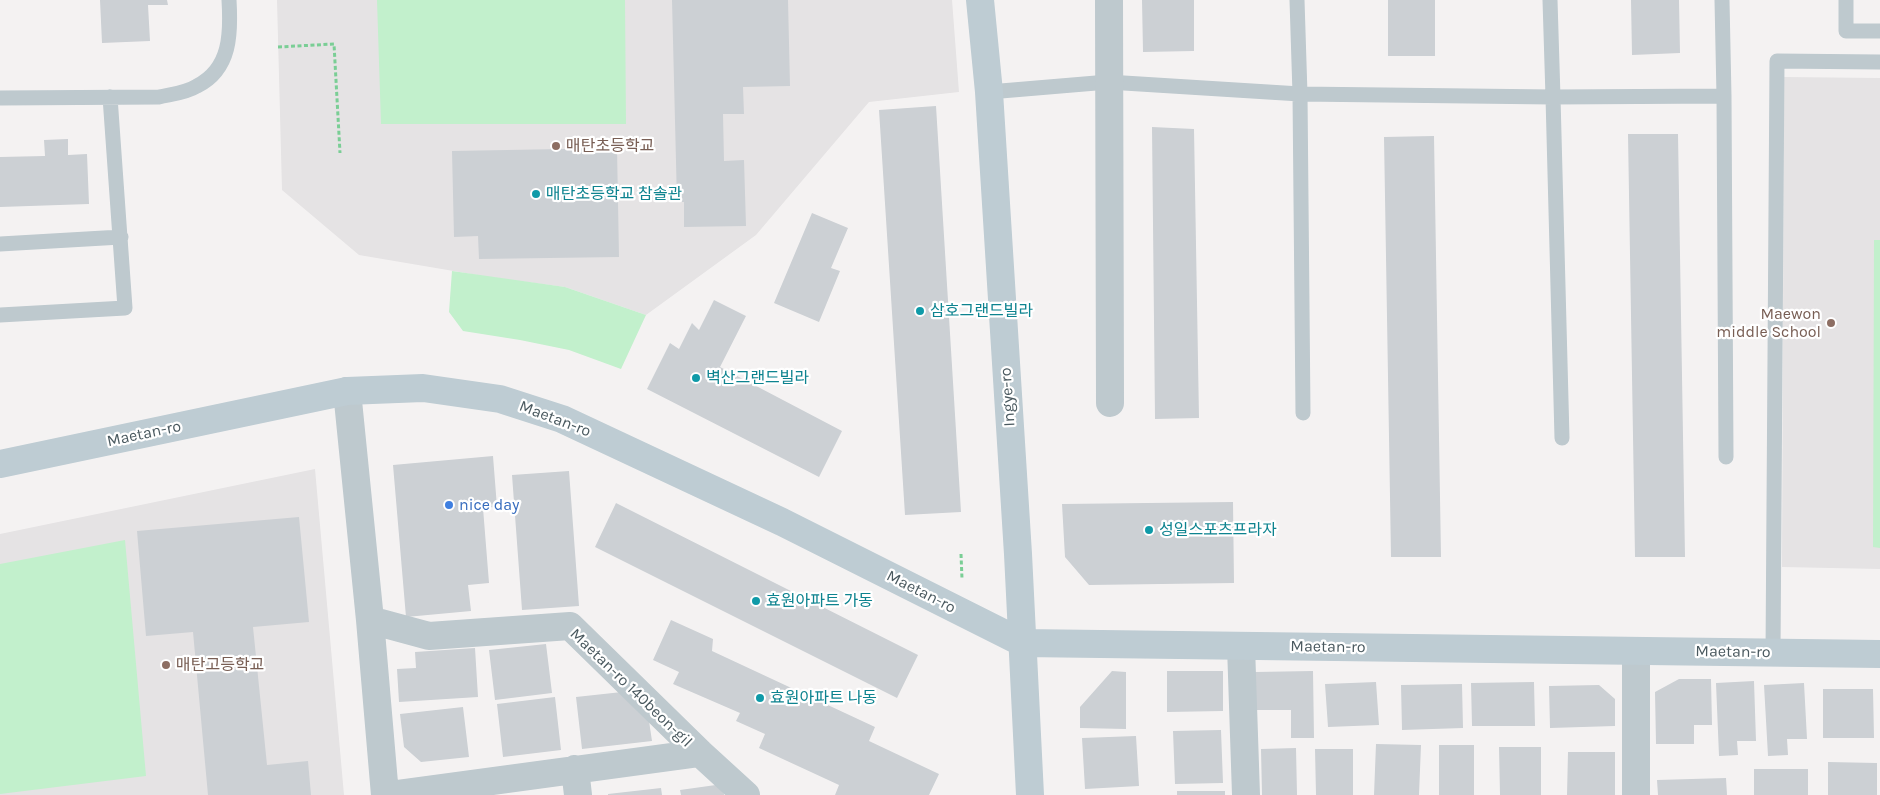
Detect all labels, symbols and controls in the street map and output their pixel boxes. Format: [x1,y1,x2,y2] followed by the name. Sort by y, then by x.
[566,136,654,156] place label: 매탄초등학교
[550,140,562,152] marker: 매탄초등학교
[546,184,682,204] place label: 매탄초등학교 참솔관
[530,188,542,200] marker: 매탄초등학교 참솔관
[930,301,1033,321] place label: 삼호그랜드빌라
[1716,304,1821,342] place label: Maewon middle School
[914,305,926,317] marker: 삼호그랜드빌라
[1825,317,1837,329] marker: Maewon middle School
[996,367,1020,427] street label: Ingye-ro
[706,368,809,388] place label: 벽산그랜드빌라
[690,372,702,384] marker: 벽산그랜드빌라
[516,397,594,441] street label: Maetan-ro
[105,417,183,451] street label: Maetan-ro
[459,495,519,515] place label: nice day
[443,499,455,511] marker: nice day
[1159,520,1277,540] place label: 성일스포츠프라자
[1143,524,1155,536] marker: 성일스포츠프라자
[883,566,959,618] street label: Maetan-ro
[766,591,873,611] place label: 효원아파트 가동
[750,595,762,607] marker: 효원아파트 가동
[566,625,696,751] street label: Maetan-ro 140beon-gil
[1290,637,1366,657] street label: Maetan-ro
[1695,642,1771,662] street label: Maetan-ro
[176,655,264,675] place label: 매탄고등학교
[160,659,172,671] marker: 매탄고등학교
[770,688,877,708] place label: 효원아파트 나동
[754,692,766,704] marker: 효원아파트 나동

